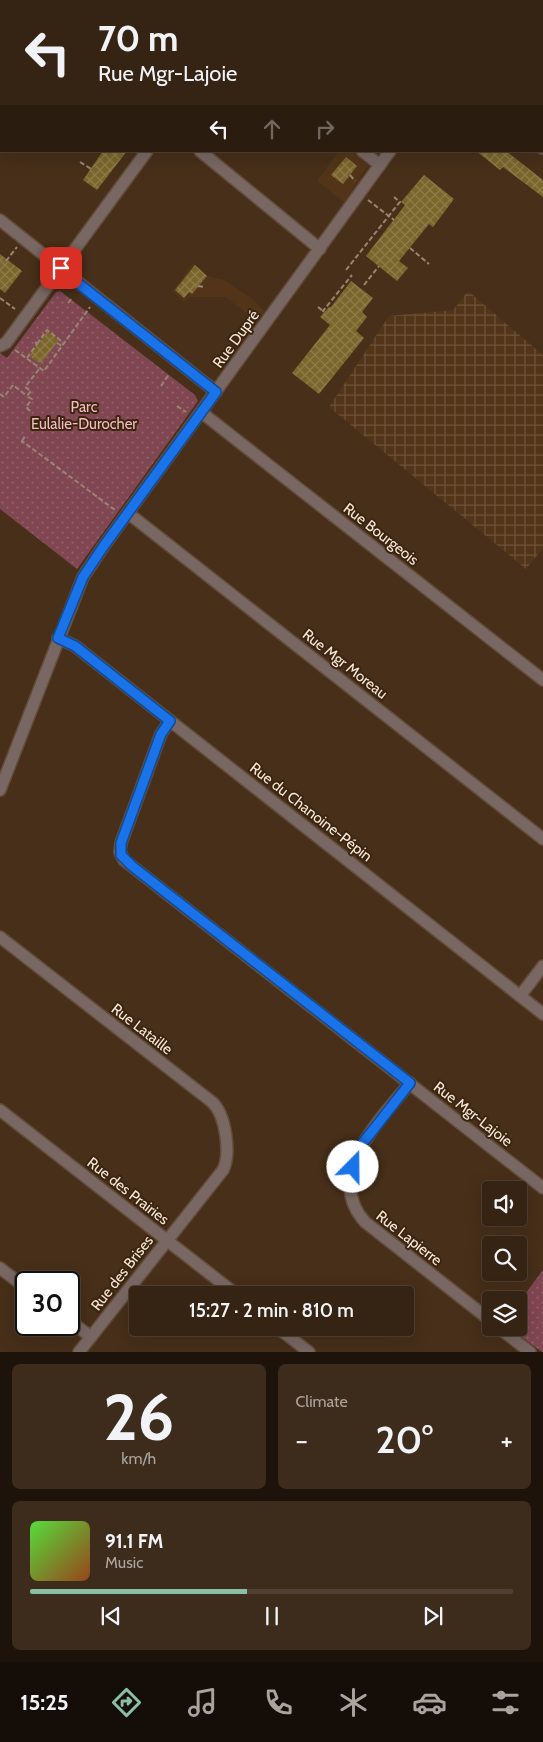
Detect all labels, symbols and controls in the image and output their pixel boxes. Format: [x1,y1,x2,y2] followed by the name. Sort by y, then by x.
[98,17,179,60] text: 70 m
[15,20,80,85] icon: left
[98,60,237,87] text: Rue Mgr-Lajoie
[205,115,233,143] icon: left
[258,115,286,143] icon: ahead
[311,115,339,143] icon: right
[40,247,82,289] pin
[47,254,75,282] icon: arrive
[209,306,263,371] street label: Rue Dupré
[31,398,137,433] park label: Parc Eulalie-Durocher
[340,499,422,569] street label: Rue Bourgeois
[299,625,391,703] street label: Rue Mgr Moreau
[246,759,376,865] street label: Rue du Chanoine-Pépin
[108,1000,176,1059] street label: Rue Lataille
[430,1078,516,1151] street label: Rue Mgr-Lajoie
[326,1140,378,1192] position arrow
[84,1154,172,1228] street label: Rue des Prairies
[482,1181,527,1336] map controls
[482,1181,527,1226] button: sound
[372,1207,446,1270] street label: Rue Lapierre
[87,1232,157,1314] street label: Rue des Brises
[482,1236,527,1281] button: search
[15,1271,80,1336] speed limit sign: 30
[482,1291,527,1336] button: layers
[189,1299,354,1322] text: 15:27 · 2 min · 810 m
[103,1377,174,1456] text: 26
[296,1392,348,1411] text: Climate
[375,1416,433,1463] text: 20°
[296,1423,308,1457] text: −
[501,1423,513,1457] text: +
[121,1449,156,1468] text: km/h
[105,1530,163,1553] text: 91.1 FM
[105,1553,143,1572] text: Music
[97,1602,125,1630] icon: previous
[258,1602,286,1630] icon: pause
[419,1602,447,1630] icon: next
[109,1685,144,1720] icon: directions
[185,1685,220,1720] icon: music
[261,1685,296,1720] icon: phone
[336,1685,371,1720] icon: climate
[412,1685,447,1720] icon: car
[488,1685,523,1720] icon: filters
[20,1689,69,1716] text: 15:25

